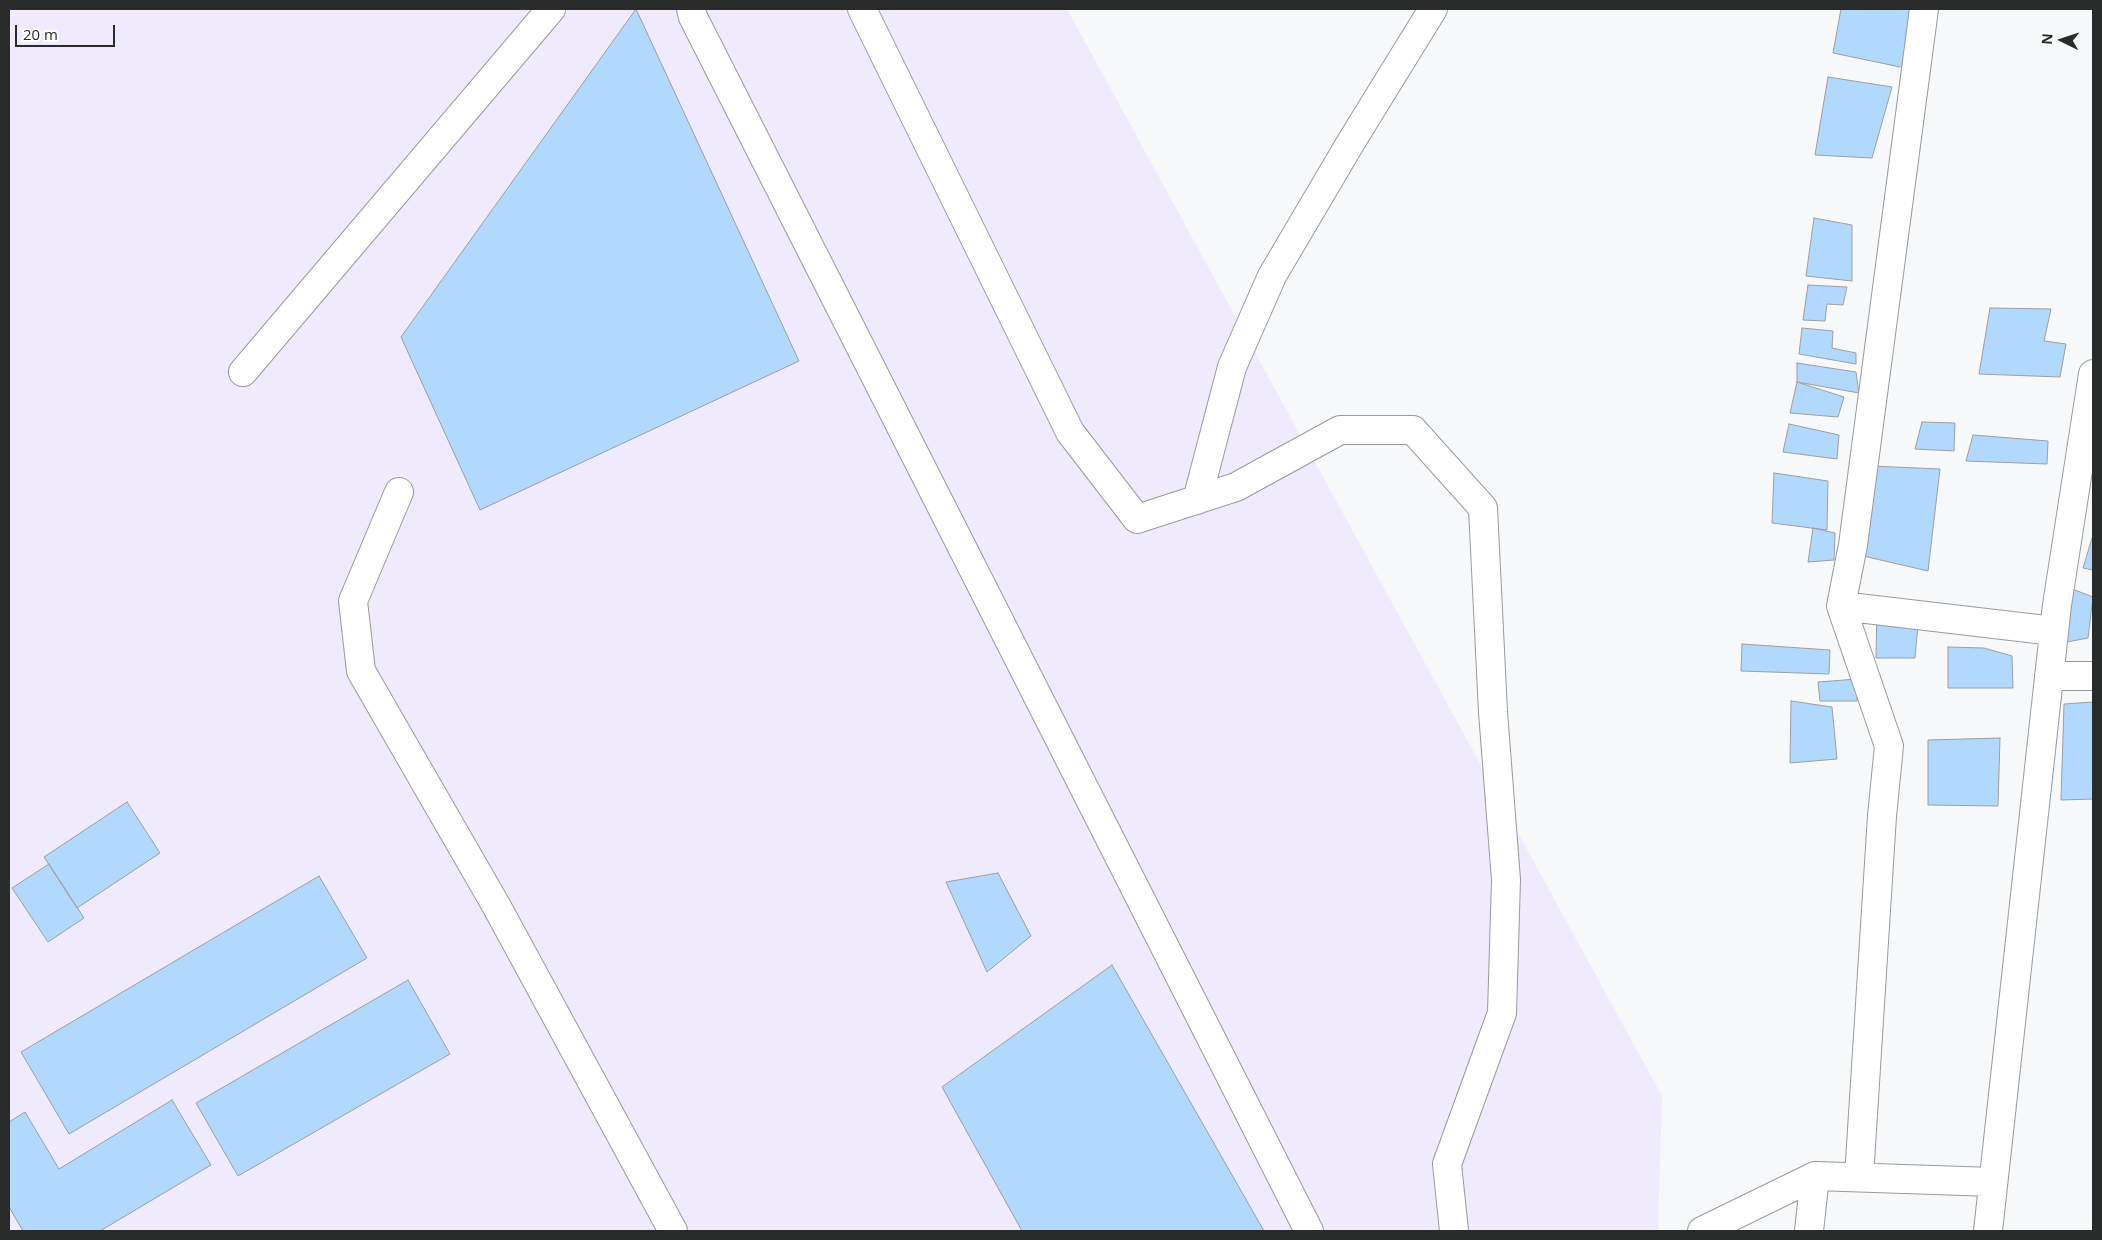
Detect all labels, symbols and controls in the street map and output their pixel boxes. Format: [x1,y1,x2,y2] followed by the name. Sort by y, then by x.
[18,15,118,47] scale bar
[2037,15,2087,65] north arrow
[23,24,58,44] text: 20 m
[2037,33,2056,45] text: N

